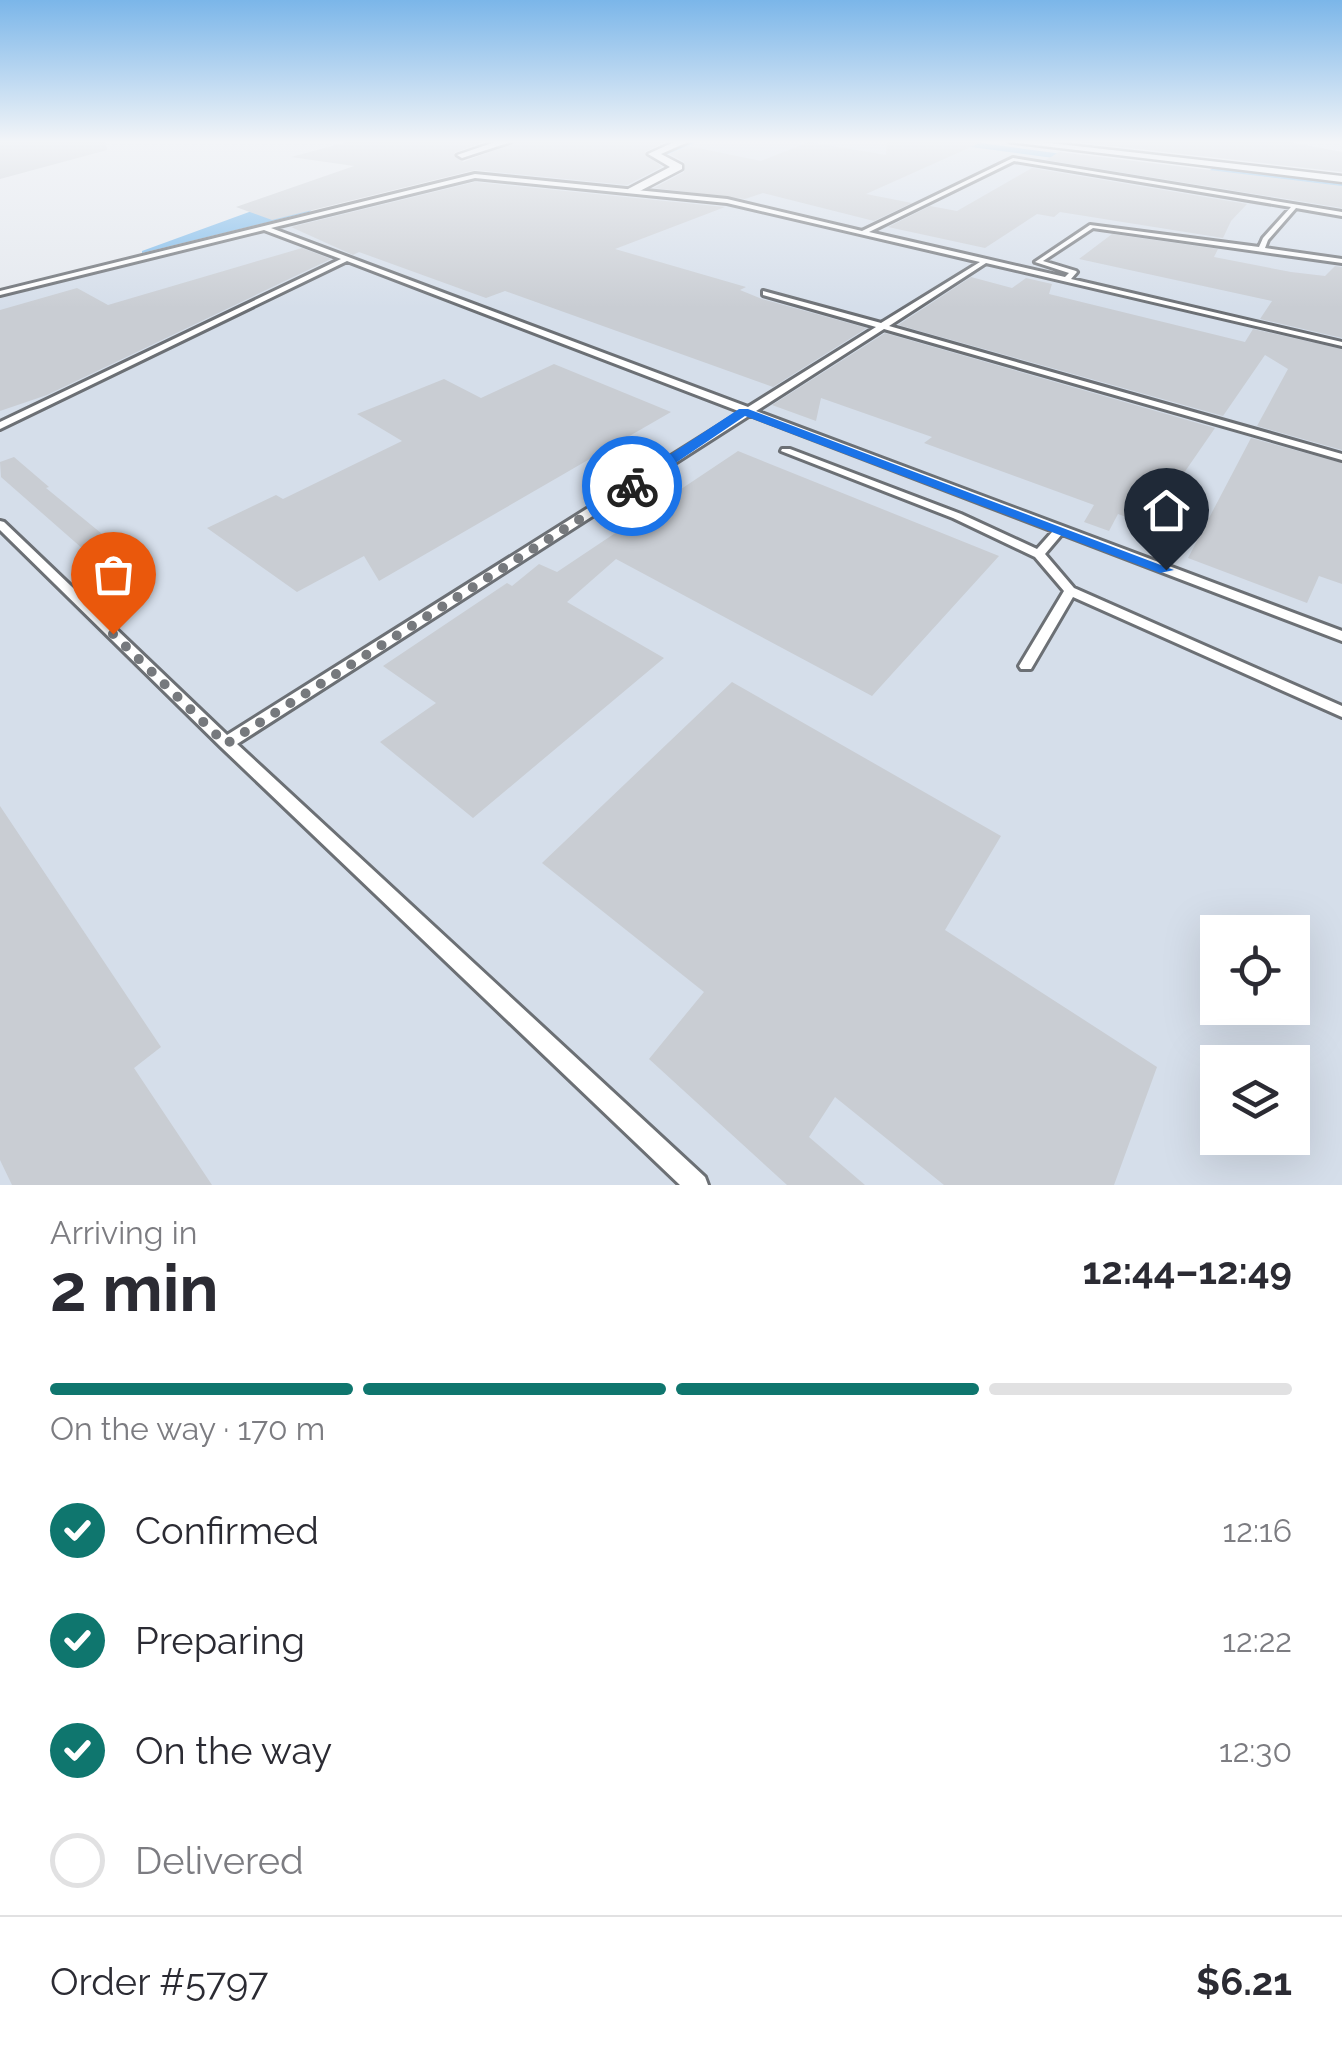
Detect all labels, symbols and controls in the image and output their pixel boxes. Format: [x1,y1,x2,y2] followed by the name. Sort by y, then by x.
[582,436,682,536] courier
[605,459,660,514] icon: bike
[1124,468,1209,571] pin
[1139,483,1194,538] icon: home
[71,532,156,635] pin
[86,547,141,602] icon: bag
[1200,915,1310,1155] map controls
[1200,915,1310,1025] button: locate
[1200,1045,1310,1155] button: layers
[50,1214,197,1251] text: Arriving in
[1082,1248,1292,1293] text: 12:44–12:49
[50,1250,219,1326] text: 2 min
[50,1410,325,1447] text: On the way · 170 m
[50,1503,105,1558] icon: check
[135,1508,319,1553] text: Confirmed
[1223,1512,1292,1549] text: 12:16
[50,1613,105,1668] icon: check
[135,1618,305,1663] text: Preparing
[1222,1622,1292,1659] text: 12:22
[50,1723,105,1778] icon: check
[135,1728,332,1773] text: On the way
[1219,1732,1292,1769] text: 12:30
[135,1838,304,1883] text: Delivered
[50,1959,268,2004] text: Order #5797
[1196,1959,1292,2004] text: $6.21

